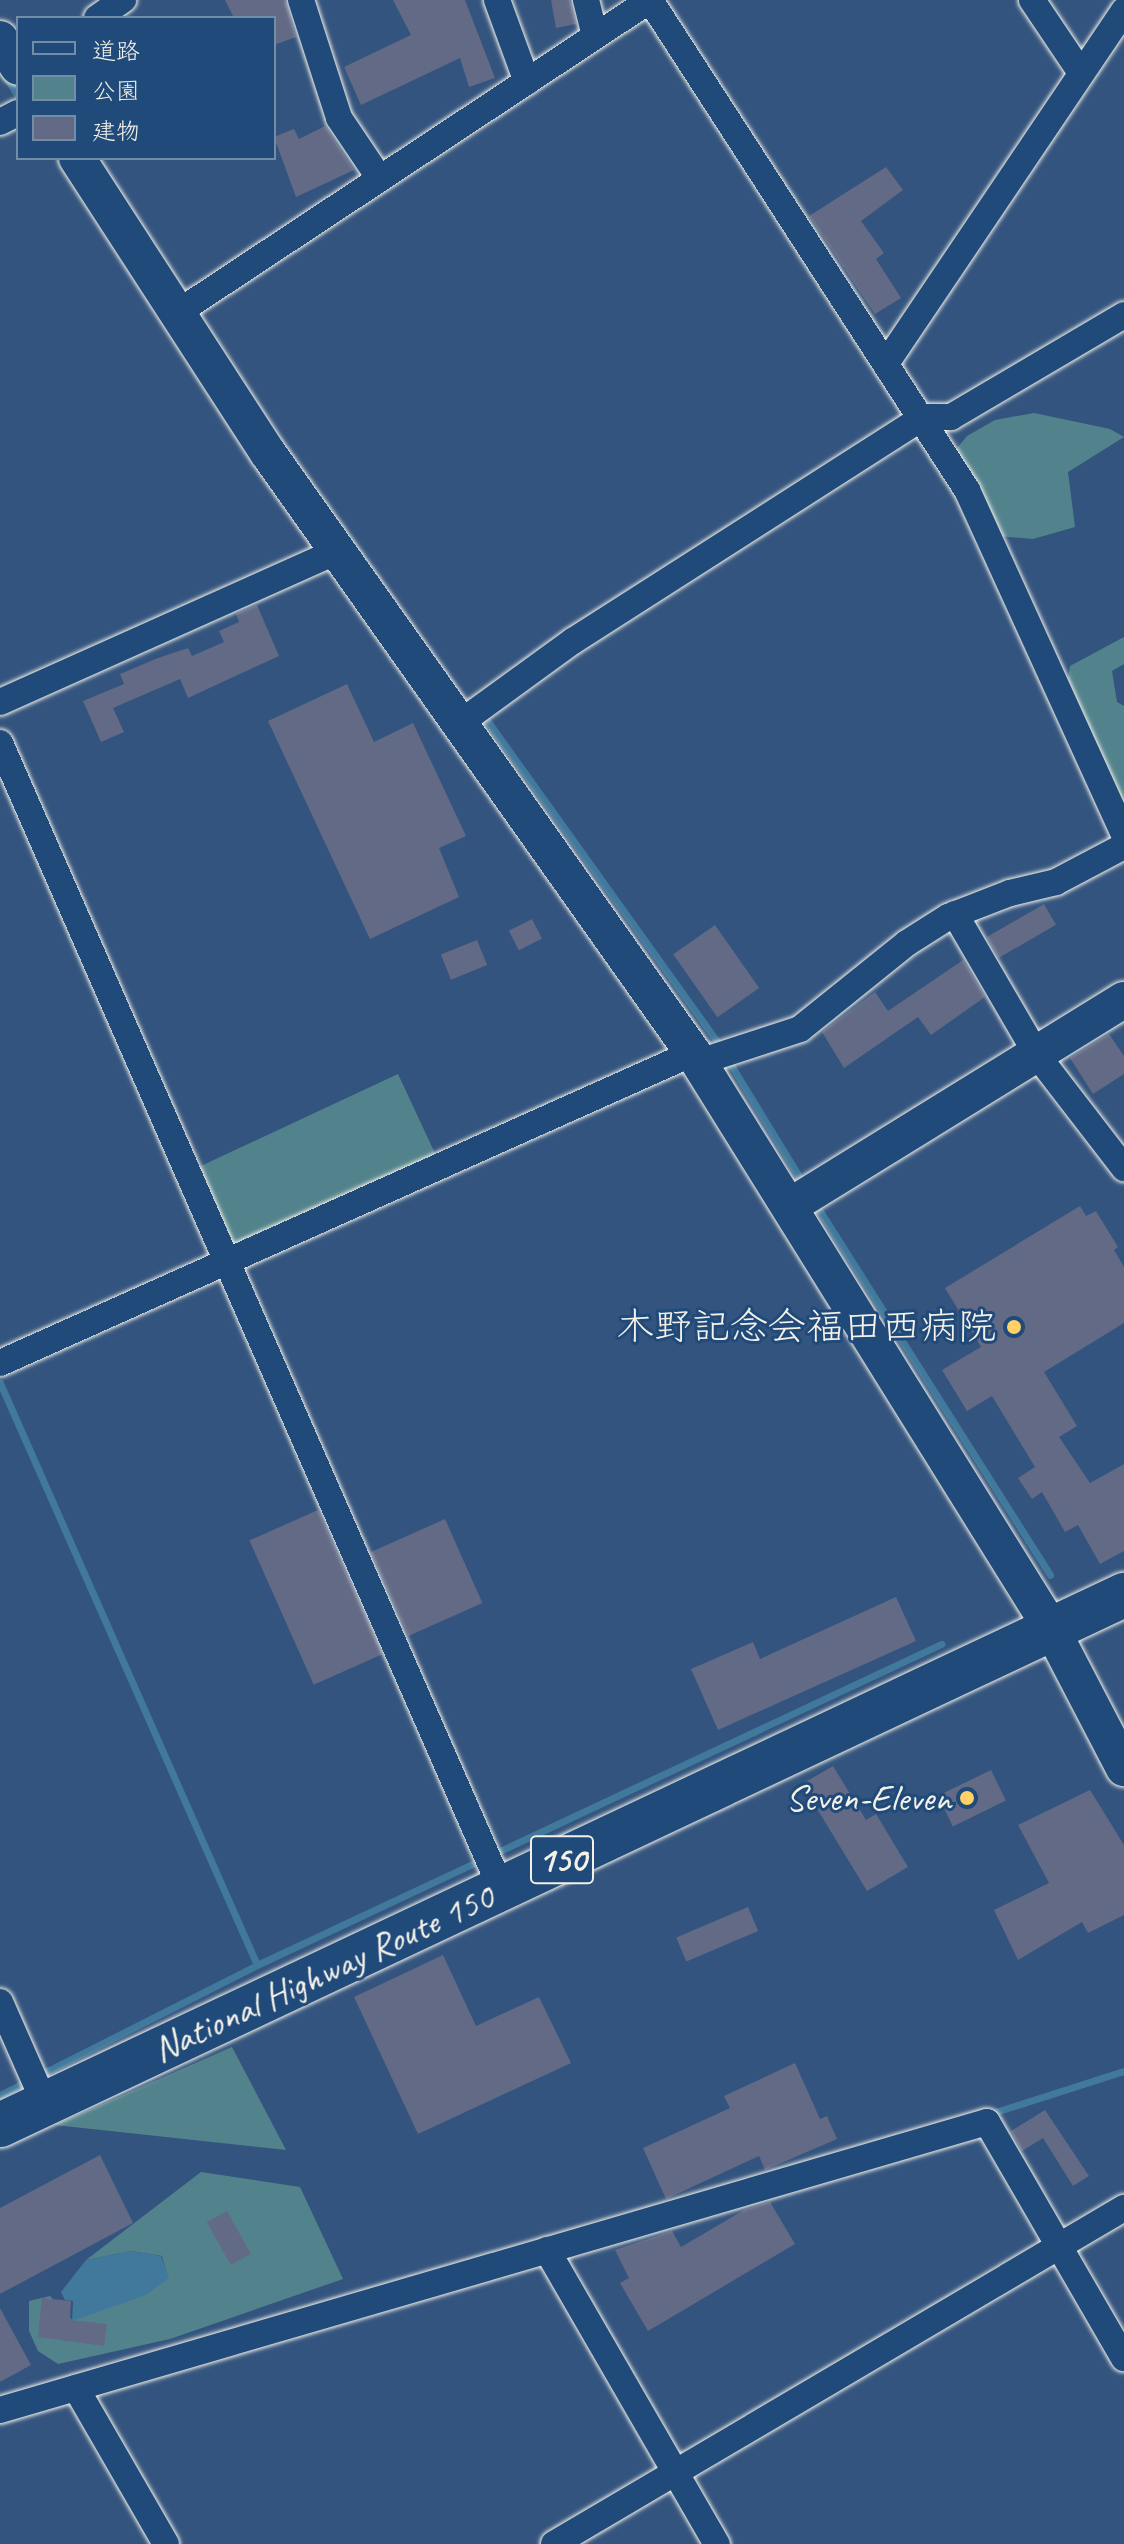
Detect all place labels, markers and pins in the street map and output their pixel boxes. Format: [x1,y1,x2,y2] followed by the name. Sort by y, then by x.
[616,1304,996,1350] place label: 木野記念会福田西病院
[1003,1316,1025,1338] marker: 木野記念会福田西病院
[786,1775,951,1821] place label: Seven-Eleven
[958,1789,976,1807] marker: Seven-Eleven

